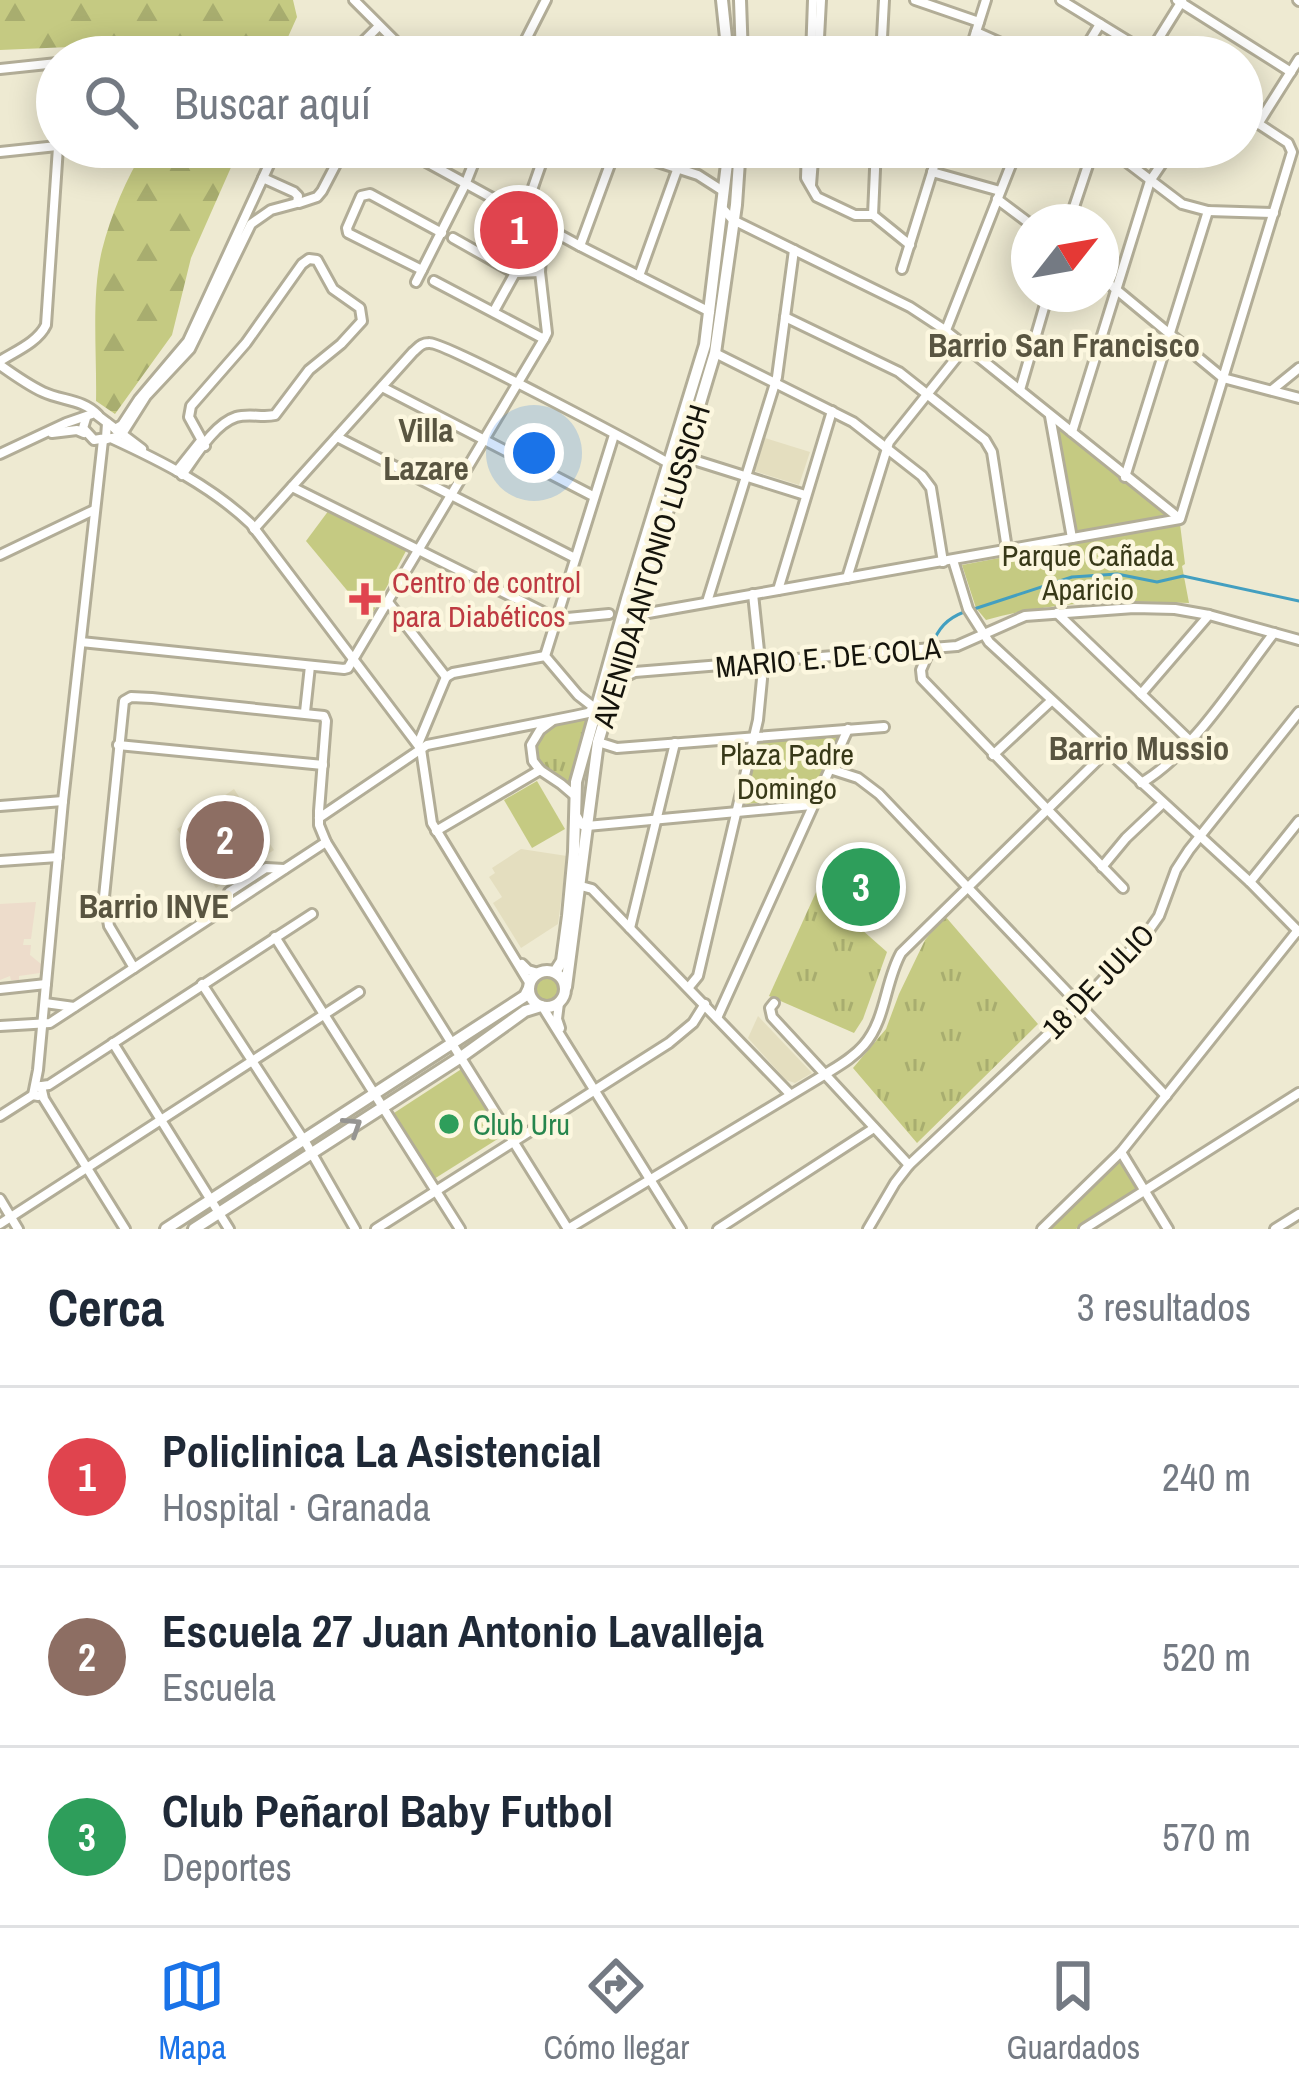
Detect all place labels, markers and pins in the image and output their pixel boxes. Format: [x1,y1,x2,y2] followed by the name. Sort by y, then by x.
[480,185,558,275] pin: 1
[392,562,581,636] place label: Centro de control para Diabéticos
[349,583,381,615] marker: Centro de control para Diabéticos
[186,795,264,885] pin: 2
[822,842,900,932] pin: 3
[473,1104,570,1144] place label: Club Uru
[436,1111,462,1137] marker: Club Uru

